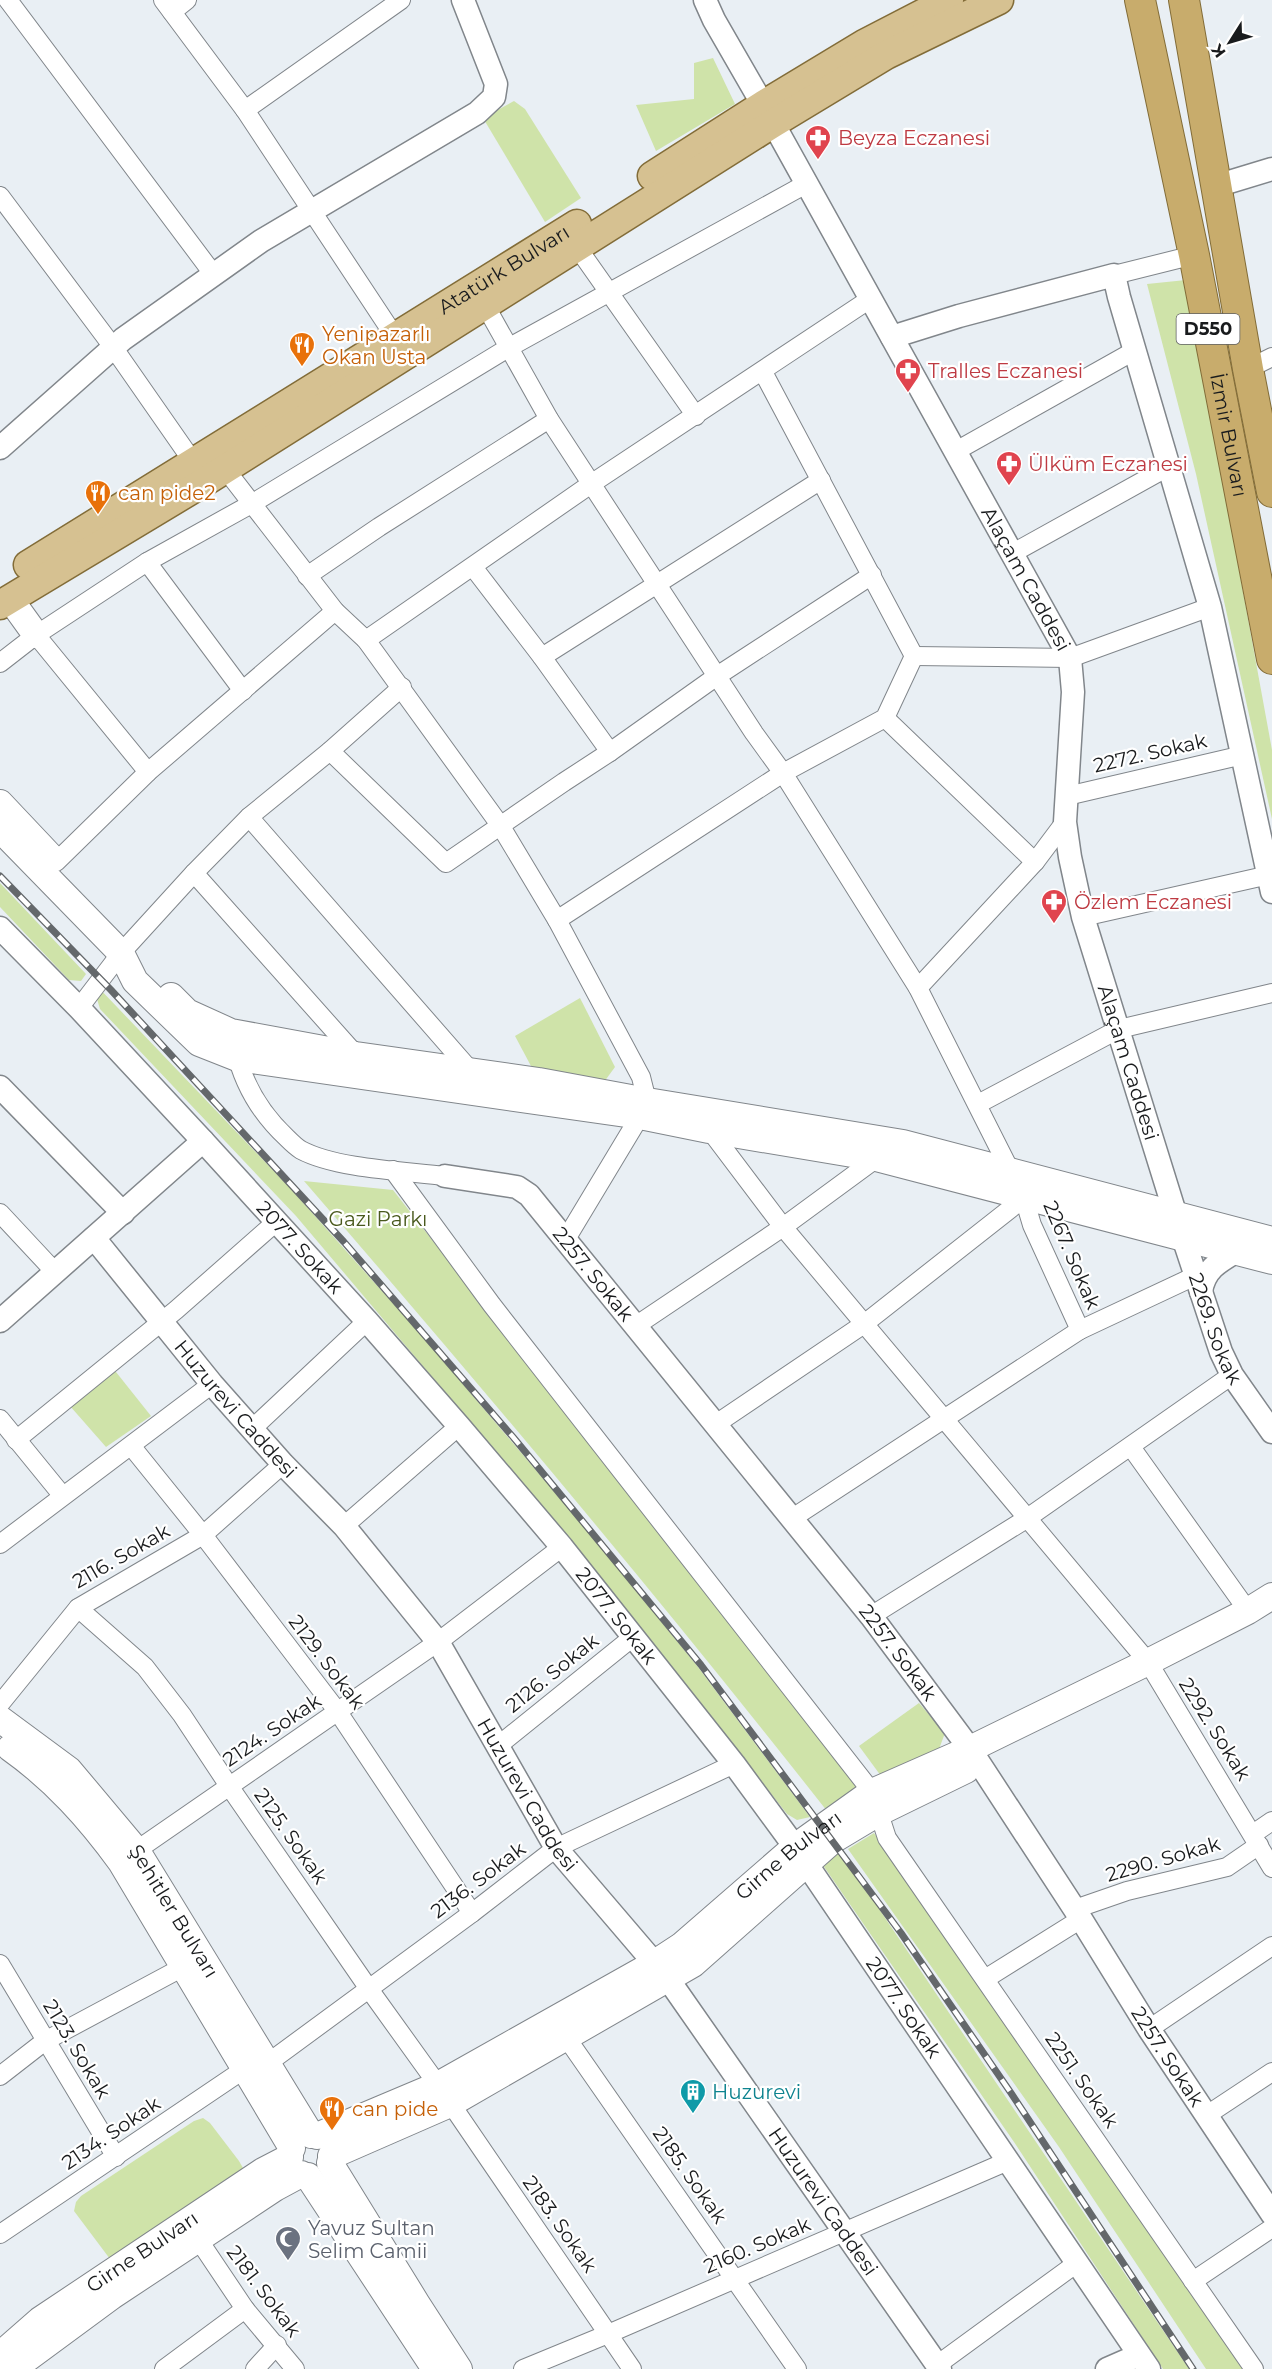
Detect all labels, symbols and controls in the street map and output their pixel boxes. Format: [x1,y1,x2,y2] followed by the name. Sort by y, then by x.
[1200,12,1260,72] north arrow
[1207,39,1230,61] text: K
[803,123,833,161] pharmacy icon: Beyza Eczanesi
[838,126,990,150] place label: Beyza Eczanesi
[434,220,574,319] street label: Atatürk Bulvarı
[1176,314,1240,344] road number: D550
[322,322,430,369] place label: Yenipazarlı Okan Usta
[287,330,317,368] restaurant icon: Yenipazarlı Okan Usta
[893,356,923,394] pharmacy icon: Tralles Eczanesi
[928,359,1083,383] place label: Tralles Eczanesi
[1205,371,1252,499] street label: İzmir Bulvarı
[994,449,1024,487] pharmacy icon: Ülküm Eczanesi
[1028,452,1188,476] place label: Ülküm Eczanesi
[83,478,113,516] restaurant icon: can pide2
[118,481,216,505] place label: can pide2
[976,502,1076,655] street label: Alaçam Caddesi
[1091,728,1209,778] street label: 2272. Sokak
[1039,887,1069,925] pharmacy icon: Özlem Eczanesi
[1074,890,1232,914] place label: Özlem Eczanesi
[1093,982,1164,1143] street label: Alaçam Caddesi
[252,1196,348,1299] street label: 2077. Sokak
[1038,1197,1106,1313] street label: 2267. Sokak
[328,1207,428,1231] park label: Gazi Parkı
[548,1222,639,1326] street label: 2257. Sokak
[1184,1270,1247,1389] street label: 2269. Sokak
[169,1335,302,1483] street label: Huzurevi Caddesi
[68,1519,174,1593] street label: 2116. Sokak
[571,1563,662,1669] street label: 2077. Sokak
[854,1599,942,1705] street label: 2257. Sokak
[284,1610,370,1714] street label: 2129. Sokak
[501,1628,603,1718] street label: 2126. Sokak
[1174,1673,1256,1785] street label: 2292. Sokak
[218,1688,326,1772] street label: 2124. Sokak
[472,1714,583,1876] street label: Huzurevi Caddesi
[249,1784,333,1888] street label: 2125. Sokak
[731,1806,846,1905] street label: Girne Bulvarı
[1103,1831,1223,1887] street label: 2290. Sokak
[426,1837,530,1923] street label: 2136. Sokak
[124,1840,224,1982] street label: Şehitler Bulvarı
[861,1952,947,2063] street label: 2077. Sokak
[38,1995,116,2103] street label: 2123. Sokak
[1126,2002,1209,2111] street label: 2257. Sokak
[1040,2028,1124,2132] street label: 2251. Sokak
[678,2077,708,2115] building icon: Huzurevi
[712,2080,801,2104] place label: Huzurevi
[57,2091,165,2175] street label: 2134. Sokak
[317,2094,347,2132] restaurant icon: can pide
[352,2097,438,2121] place label: can pide
[648,2122,732,2228] street label: 2185. Sokak
[763,2123,883,2280] street label: Huzurevi Caddesi
[518,2171,602,2277] street label: 2183. Sokak
[82,2206,202,2298] street label: Girne Bulvarı
[700,2212,814,2278] street label: 2160. Sokak
[308,2216,435,2263] place label: Yavuz Sultan Selim Camii
[273,2224,303,2262] mosque icon: Yavuz Sultan Selim Camii
[222,2240,306,2342] street label: 2181. Sokak

